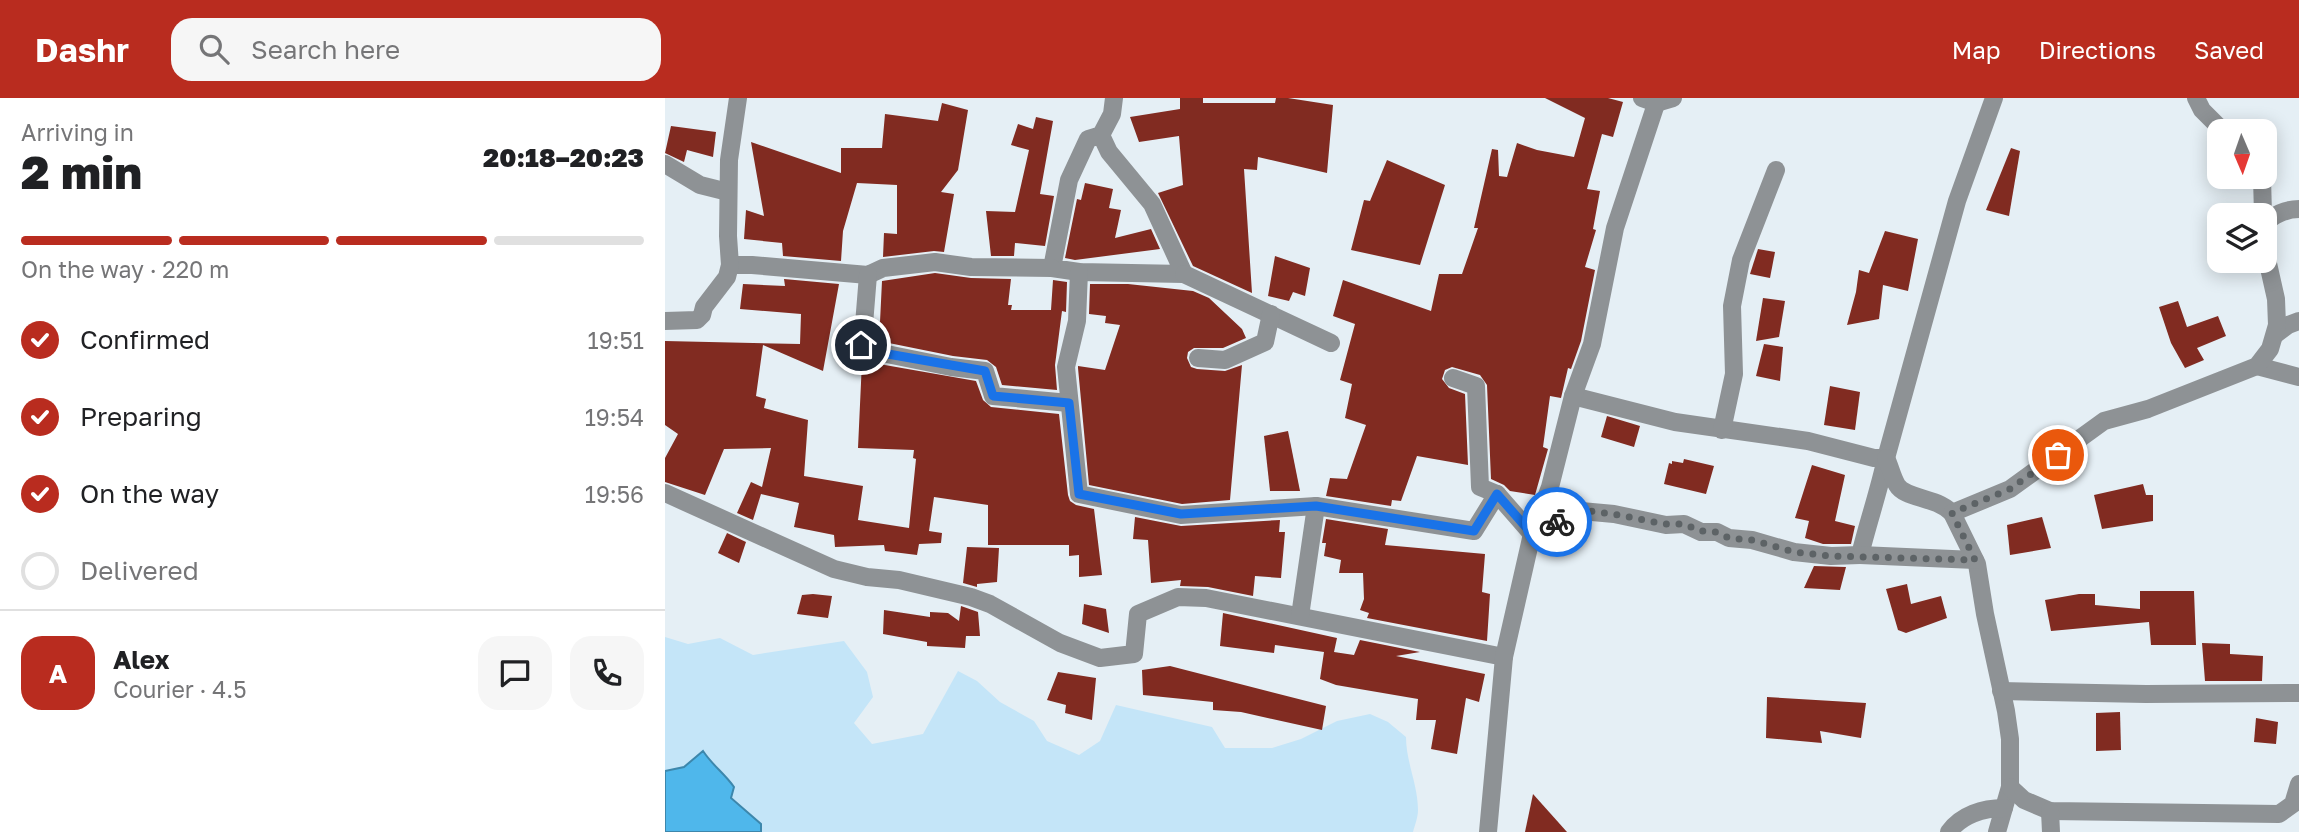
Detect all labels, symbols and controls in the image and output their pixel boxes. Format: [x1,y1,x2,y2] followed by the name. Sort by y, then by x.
[171,18,661,81] search box
[35,30,129,69] text: Dashr
[195,30,233,68] icon: search
[251,34,400,65] text: Search here
[1952,35,2001,64] text: Map
[2039,35,2156,64] text: Directions
[2194,35,2264,64] text: Saved
[21,118,134,146] text: Arriving in
[2207,119,2277,189] north arrow
[2207,119,2277,273] map controls
[483,142,644,173] text: 20:18–20:23
[21,144,142,199] text: 2 min
[2207,203,2277,273] button: layers
[21,255,229,283] text: On the way · 220 m
[831,315,891,375] pin
[21,321,59,359] icon: check
[80,324,210,355] text: Confirmed
[588,326,644,354] text: 19:51
[842,326,880,364] icon: home
[21,398,59,436] icon: check
[80,401,202,432] text: Preparing
[585,403,644,431] text: 19:54
[2028,425,2088,485] pin
[2039,436,2077,474] icon: bag
[21,475,59,513] icon: check
[80,478,219,509] text: On the way
[585,480,644,508] text: 19:56
[1522,487,1592,557] courier
[1538,503,1576,541] icon: bike
[80,555,199,586] text: Delivered
[478,636,552,710] button: chat
[570,636,644,710] button: phone
[113,644,170,675] text: Alex
[49,658,67,689] text: A
[113,675,246,703] text: Courier · 4.5

